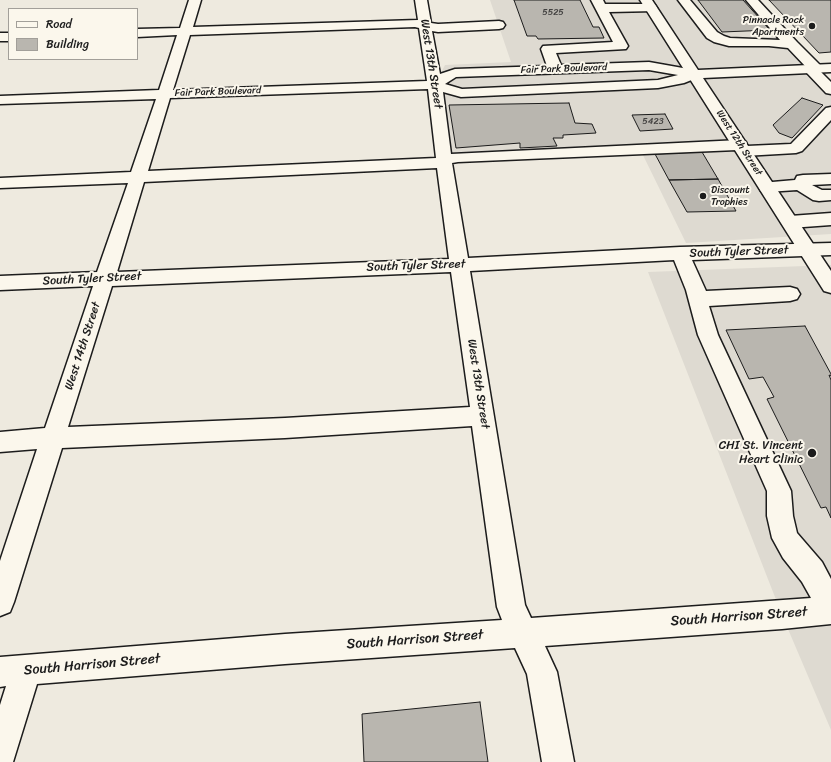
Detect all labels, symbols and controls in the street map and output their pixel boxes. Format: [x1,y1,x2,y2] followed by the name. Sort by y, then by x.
[8,8,138,60] legend
[542,8,564,18] house number: 5525
[46,13,72,35] text: Road
[743,14,804,38] place label: Pinnacle Rock Apartments
[417,18,445,110] street label: West 13th Street
[807,21,817,31] marker: Pinnacle Rock Apartments
[46,33,89,55] text: Building
[521,61,607,77] street label: Fair Park Boulevard
[175,84,261,100] street label: Fair Park Boulevard
[713,108,765,178] street label: West 12th Street
[642,117,664,127] house number: 5423
[711,184,750,208] place label: Discount Trophies
[698,191,708,201] marker: Discount Trophies
[689,243,789,261] street label: South Tyler Street
[366,257,466,275] street label: South Tyler Street
[42,269,142,289] street label: South Tyler Street
[62,300,104,392] street label: West 14th Street
[464,338,492,430] street label: West 13th Street
[719,439,803,467] place label: CHI St. Vincent Heart Clinic
[806,447,818,459] marker: CHI St. Vincent Heart Clinic
[670,604,808,630] street label: South Harrison Street
[346,627,484,653] street label: South Harrison Street
[23,651,161,679] street label: South Harrison Street

